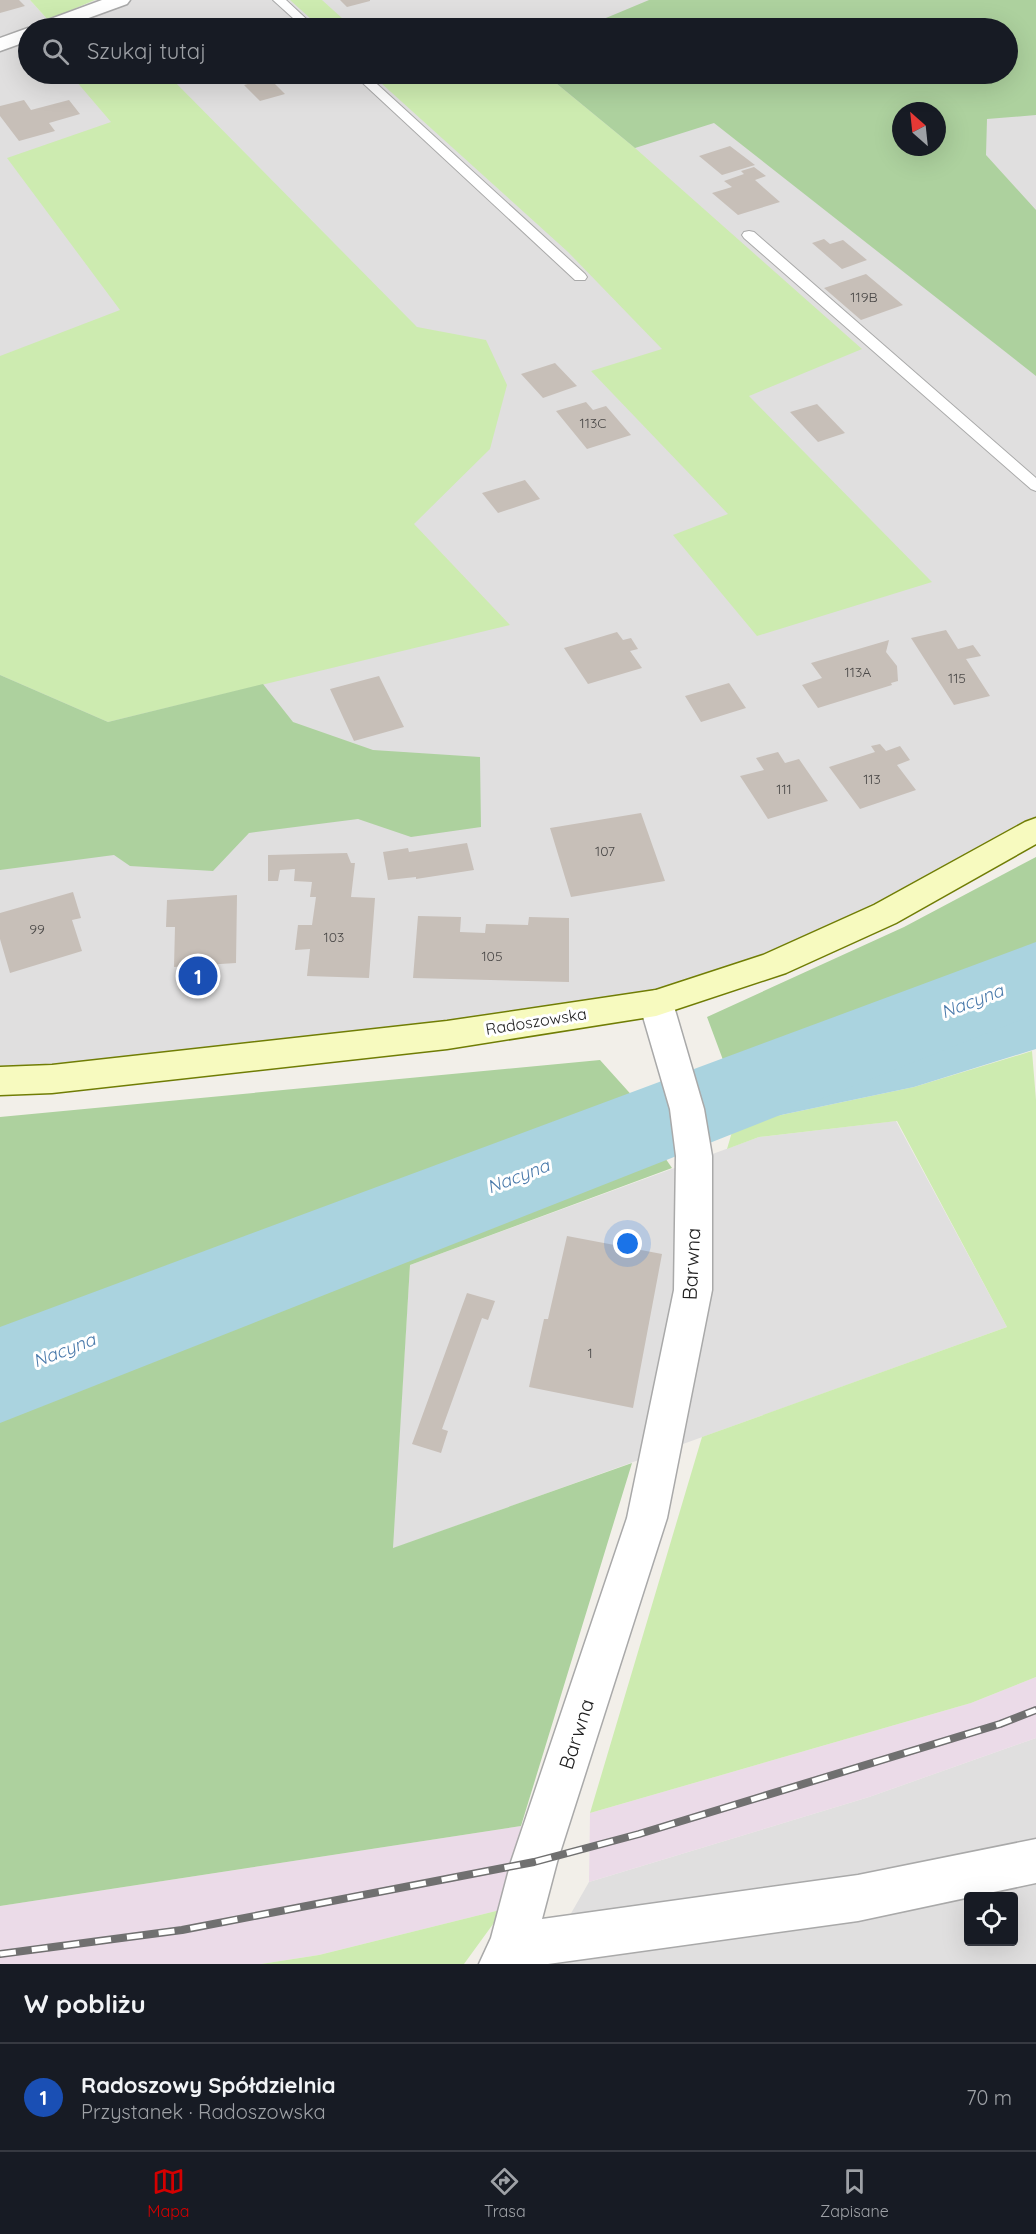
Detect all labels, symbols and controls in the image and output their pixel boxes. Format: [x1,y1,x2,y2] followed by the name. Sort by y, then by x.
[18,18,1018,84] search box
[39,35,72,68] icon: search
[87,37,206,65] text: Szukaj tutaj
[892,102,946,156] north arrow
[850,288,878,306] house number: 119B
[580,414,606,432] house number: 113C
[845,663,871,681] house number: 113A
[948,669,966,687] house number: 115
[863,770,881,788] house number: 113
[776,780,792,798] house number: 111
[595,842,615,860] house number: 107
[29,920,45,938] house number: 99
[324,928,344,946] house number: 103
[481,947,503,965] house number: 105
[178,954,218,998] pin: 1
[938,978,1007,1023] water label: Nacyna
[484,1003,588,1039] street label: Radoszowska
[484,1153,553,1198] water label: Nacyna
[677,1227,705,1301] street label: Barwna
[613,1229,642,1258] your location
[30,1327,99,1372] water label: Nacyna
[587,1344,593,1362] house number: 1
[553,1696,599,1772] street label: Barwna
[964,1892,1018,1946] map controls
[964,1892,1018,1946] button: locate
[24,1987,146,2020] text: W pobliżu
[81,2071,336,2099] text: Radoszowy Spółdzielnia
[40,2085,47,2110] text: 1
[966,2085,1012,2110] text: 70 m
[81,2099,326,2124] text: Przystanek · Radoszowska
[147,2165,190,2221] tab: Mapa
[484,2165,526,2221] tab: Trasa
[820,2165,889,2221] tab: Zapisane

